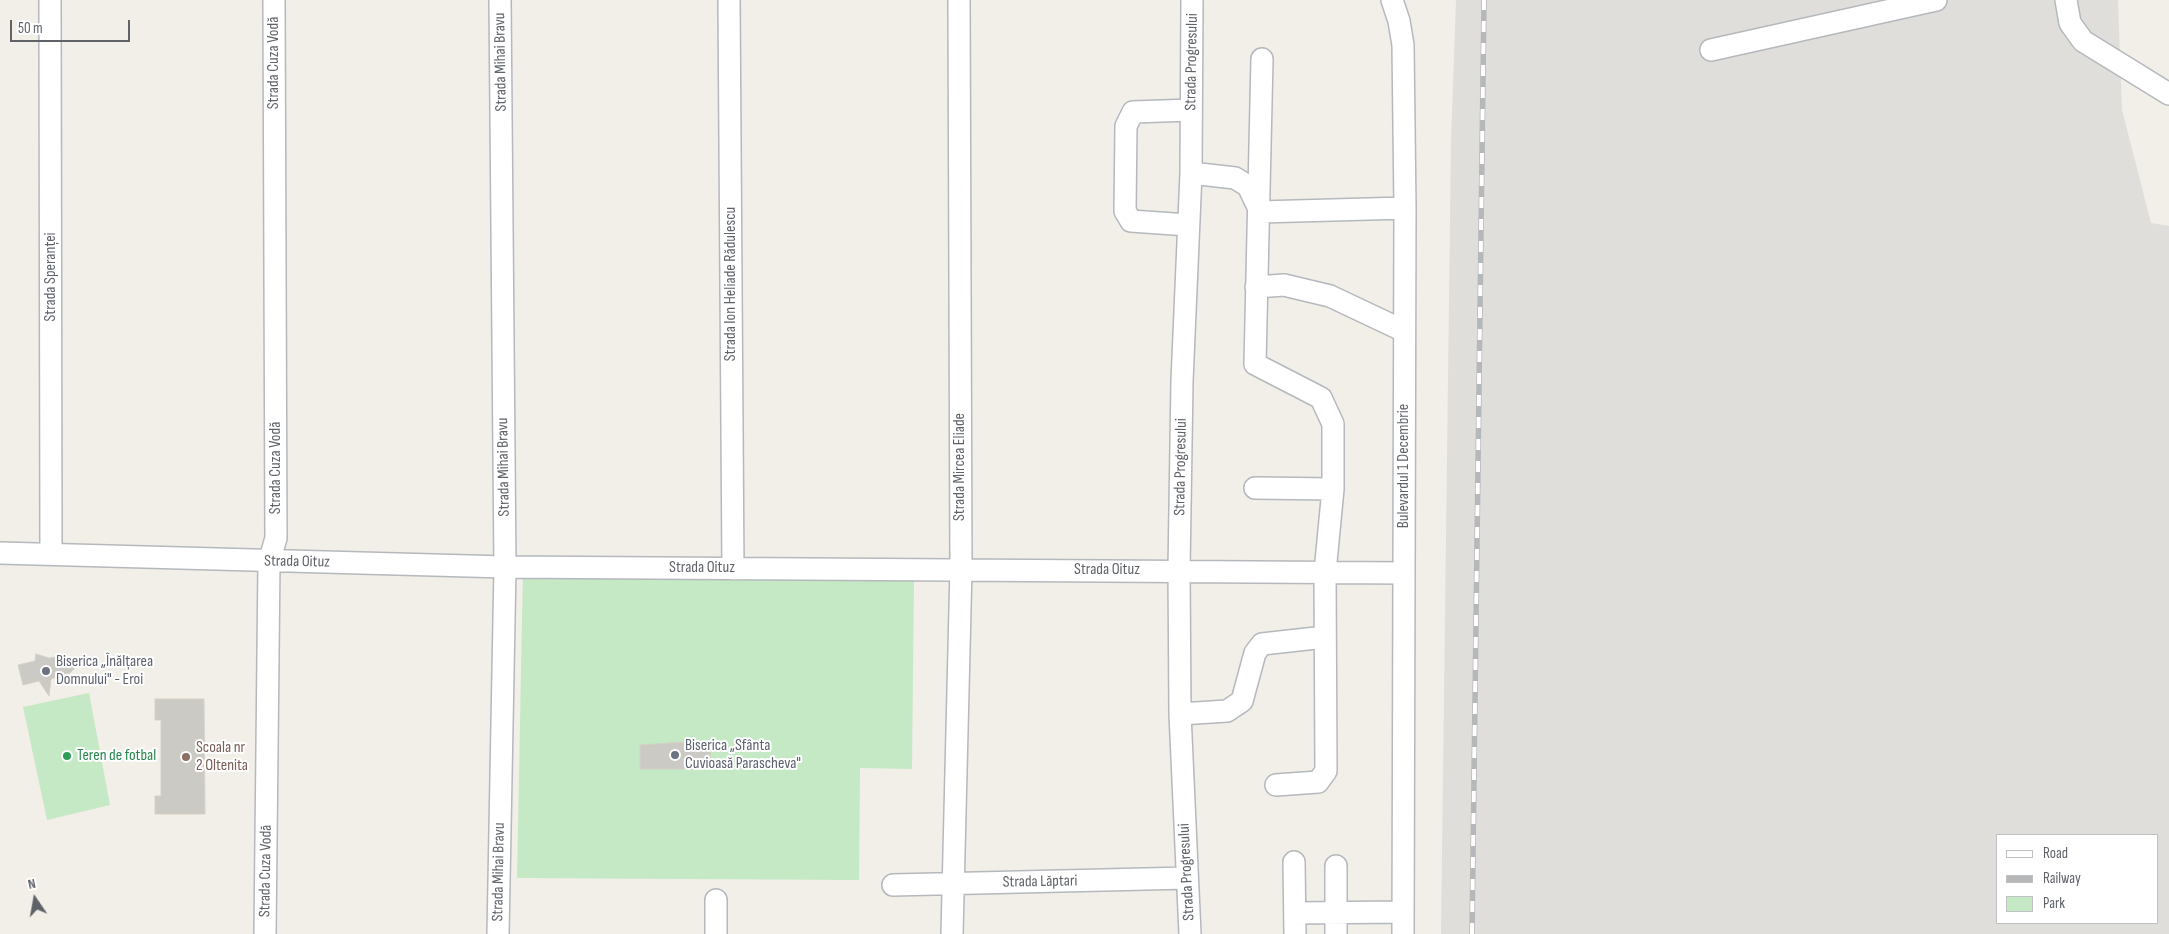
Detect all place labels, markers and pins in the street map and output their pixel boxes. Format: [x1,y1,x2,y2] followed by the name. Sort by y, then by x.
[56,652,153,690] place label: Biserica „Înălțarea Domnului" - Eroi
[40,665,52,677] marker: Biserica „Înălțarea Domnului" - Eroi
[685,736,801,774] place label: Biserica „Sfânta Cuvioasă Parascheva"
[196,738,248,776] place label: Scoala nr 2 Oltenita
[77,746,156,766] place label: Teren de fotbal
[669,749,681,761] marker: Biserica „Sfânta Cuvioasă Parascheva"
[61,750,73,762] marker: Teren de fotbal
[180,751,192,763] marker: Scoala nr 2 Oltenita

